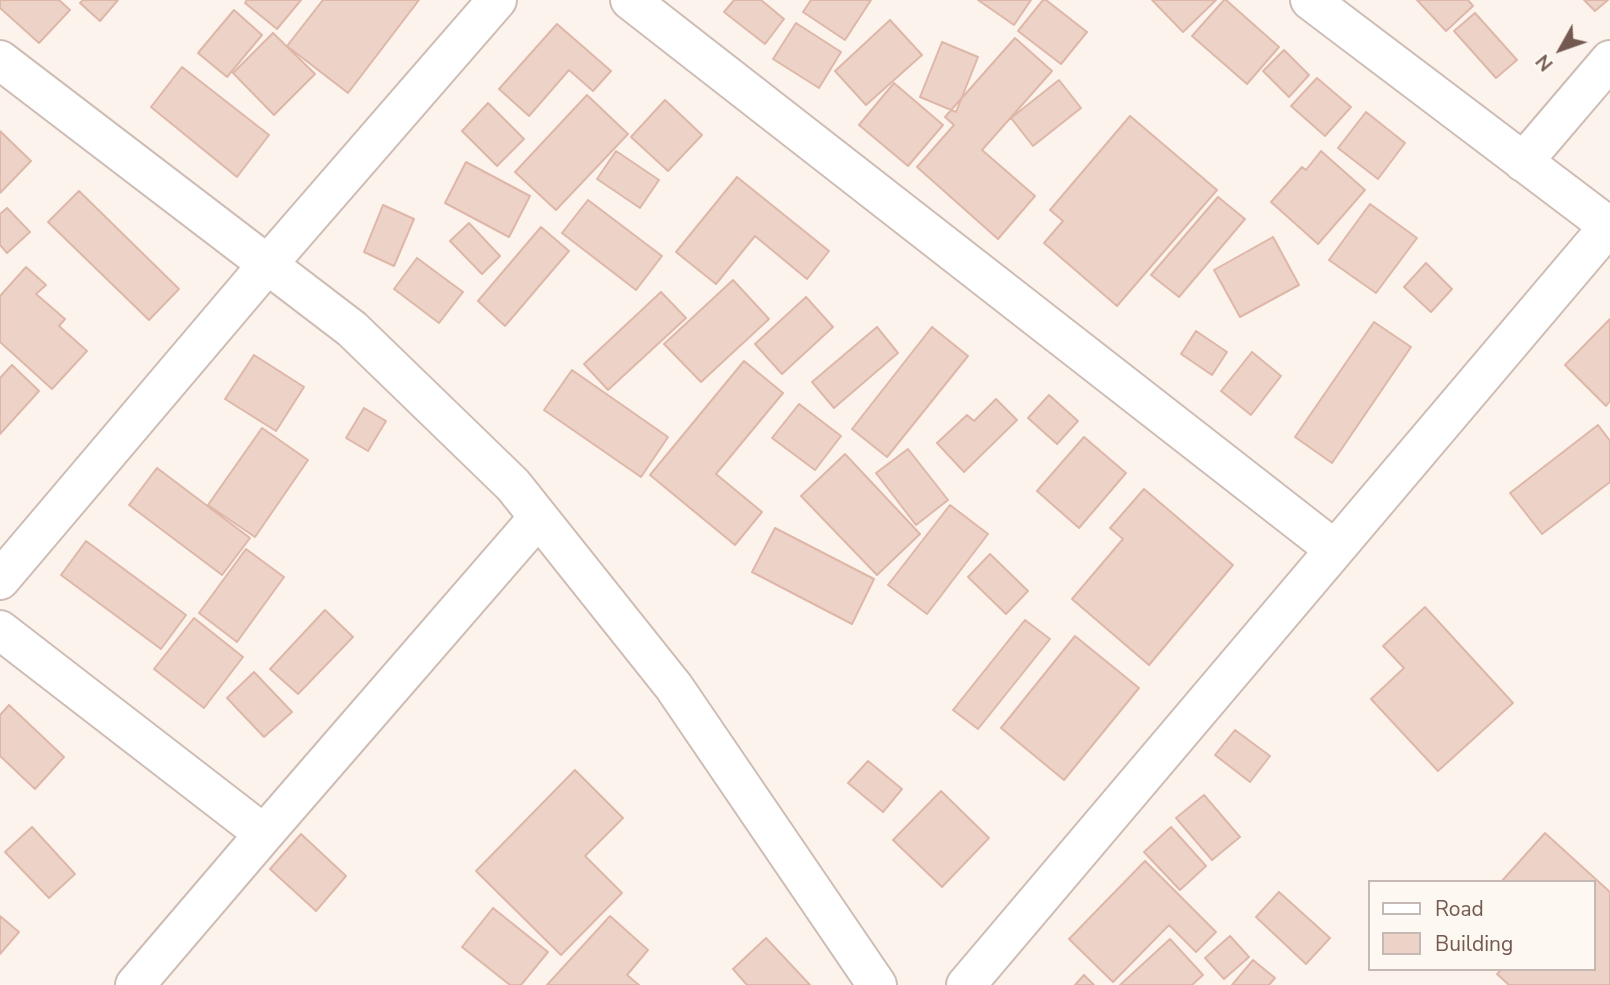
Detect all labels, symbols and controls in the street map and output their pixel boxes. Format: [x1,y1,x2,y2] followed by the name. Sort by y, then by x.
[1526,14,1596,84] north arrow
[1530,49,1559,76] text: N
[1368,880,1596,971] legend
[1435,895,1484,923] text: Road
[1435,930,1513,958] text: Building

